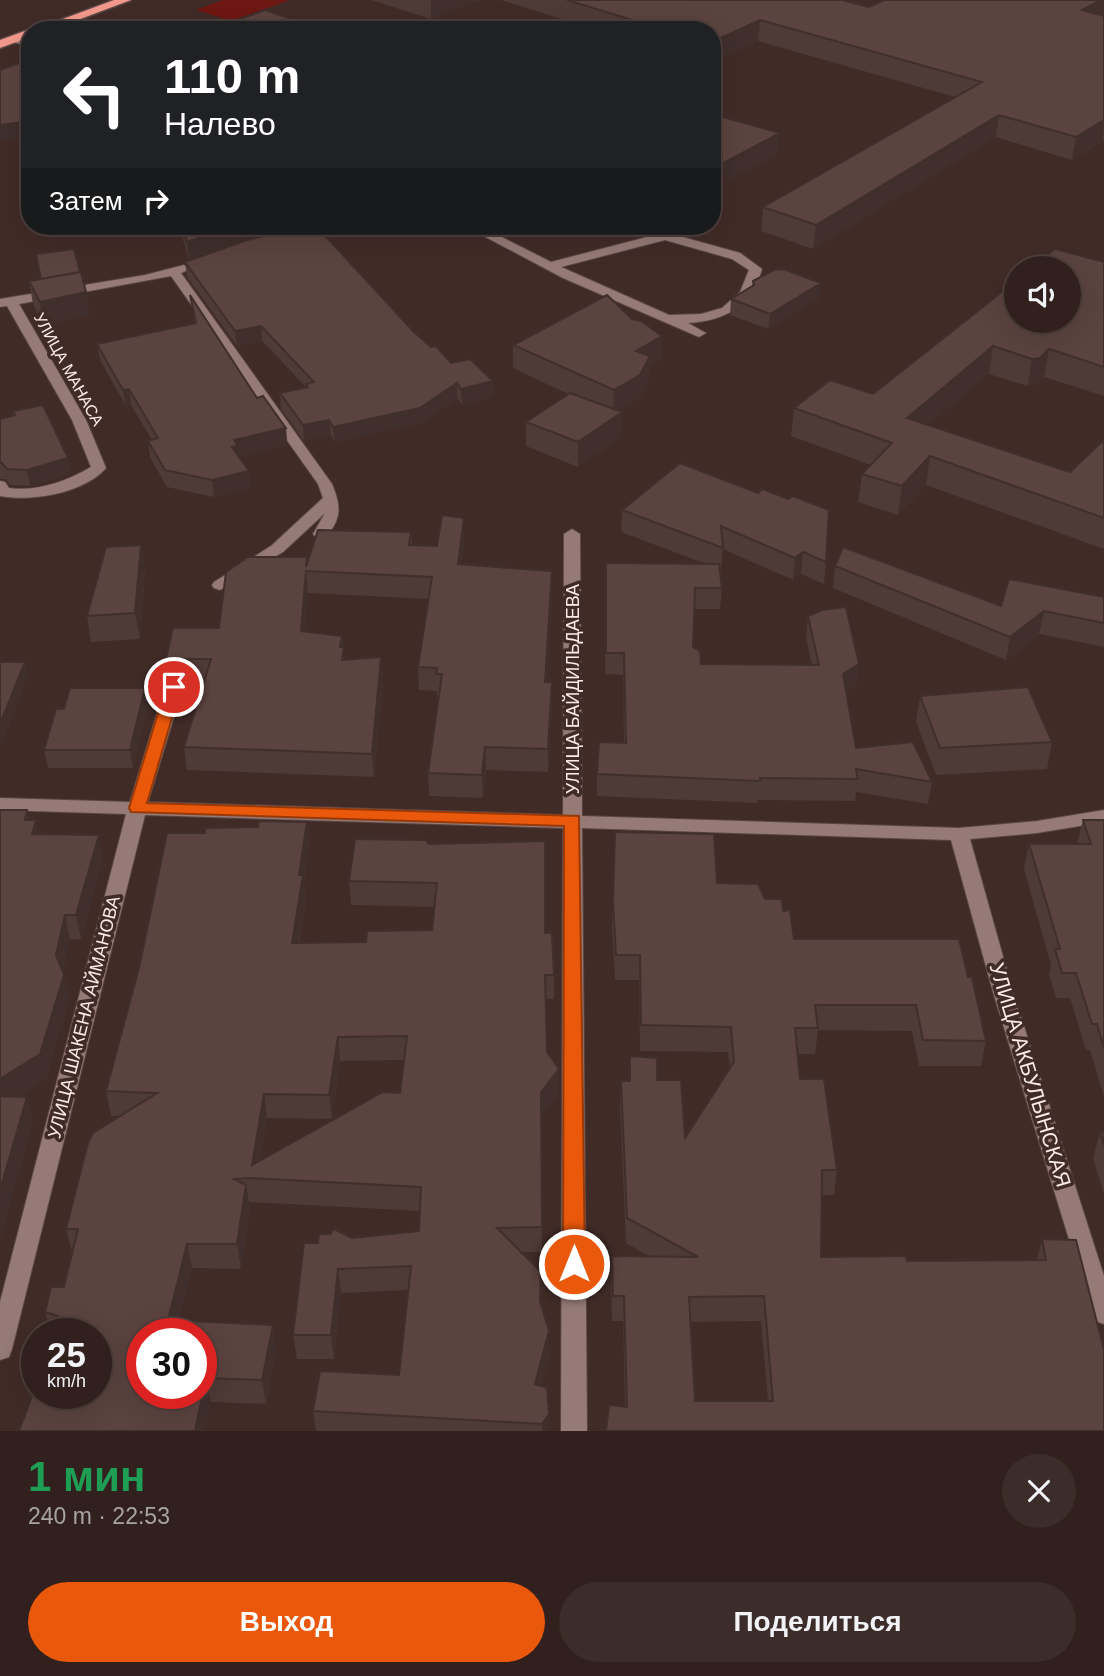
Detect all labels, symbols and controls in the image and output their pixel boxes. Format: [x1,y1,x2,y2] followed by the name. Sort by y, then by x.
[49,49,140,140] icon: left
[164,49,300,103] text: 110 m
[164,106,276,142] text: Налево
[137,182,175,220] icon: right
[49,186,123,216] text: Затем
[1004,256,1081,333] map controls
[1004,256,1081,333] button: sound
[31,310,107,429] street label: УЛИЦА МАНАСА
[562,584,583,794] street label: УЛИЦА БАЙДИЛЬДАЕВА
[144,657,204,717] pin
[155,668,193,706] icon: arrive
[43,893,124,1140] street label: УЛИЦА ШАКЕНА АЙМАНОВА
[985,960,1076,1190] street label: УЛИЦА АКБУЛЫНСКАЯ
[537,1227,611,1301] position arrow
[126,1318,217,1409] speed limit sign: 30
[47,1335,86,1374] text: 25
[47,1371,86,1391] text: km/h
[28,1453,145,1500] text: 1 мин
[1002,1454,1076,1528] button: close
[28,1503,170,1529] text: 240 m · 22:53
[28,1582,545,1662] button: Выход
[559,1582,1076,1662] button: Поделиться

